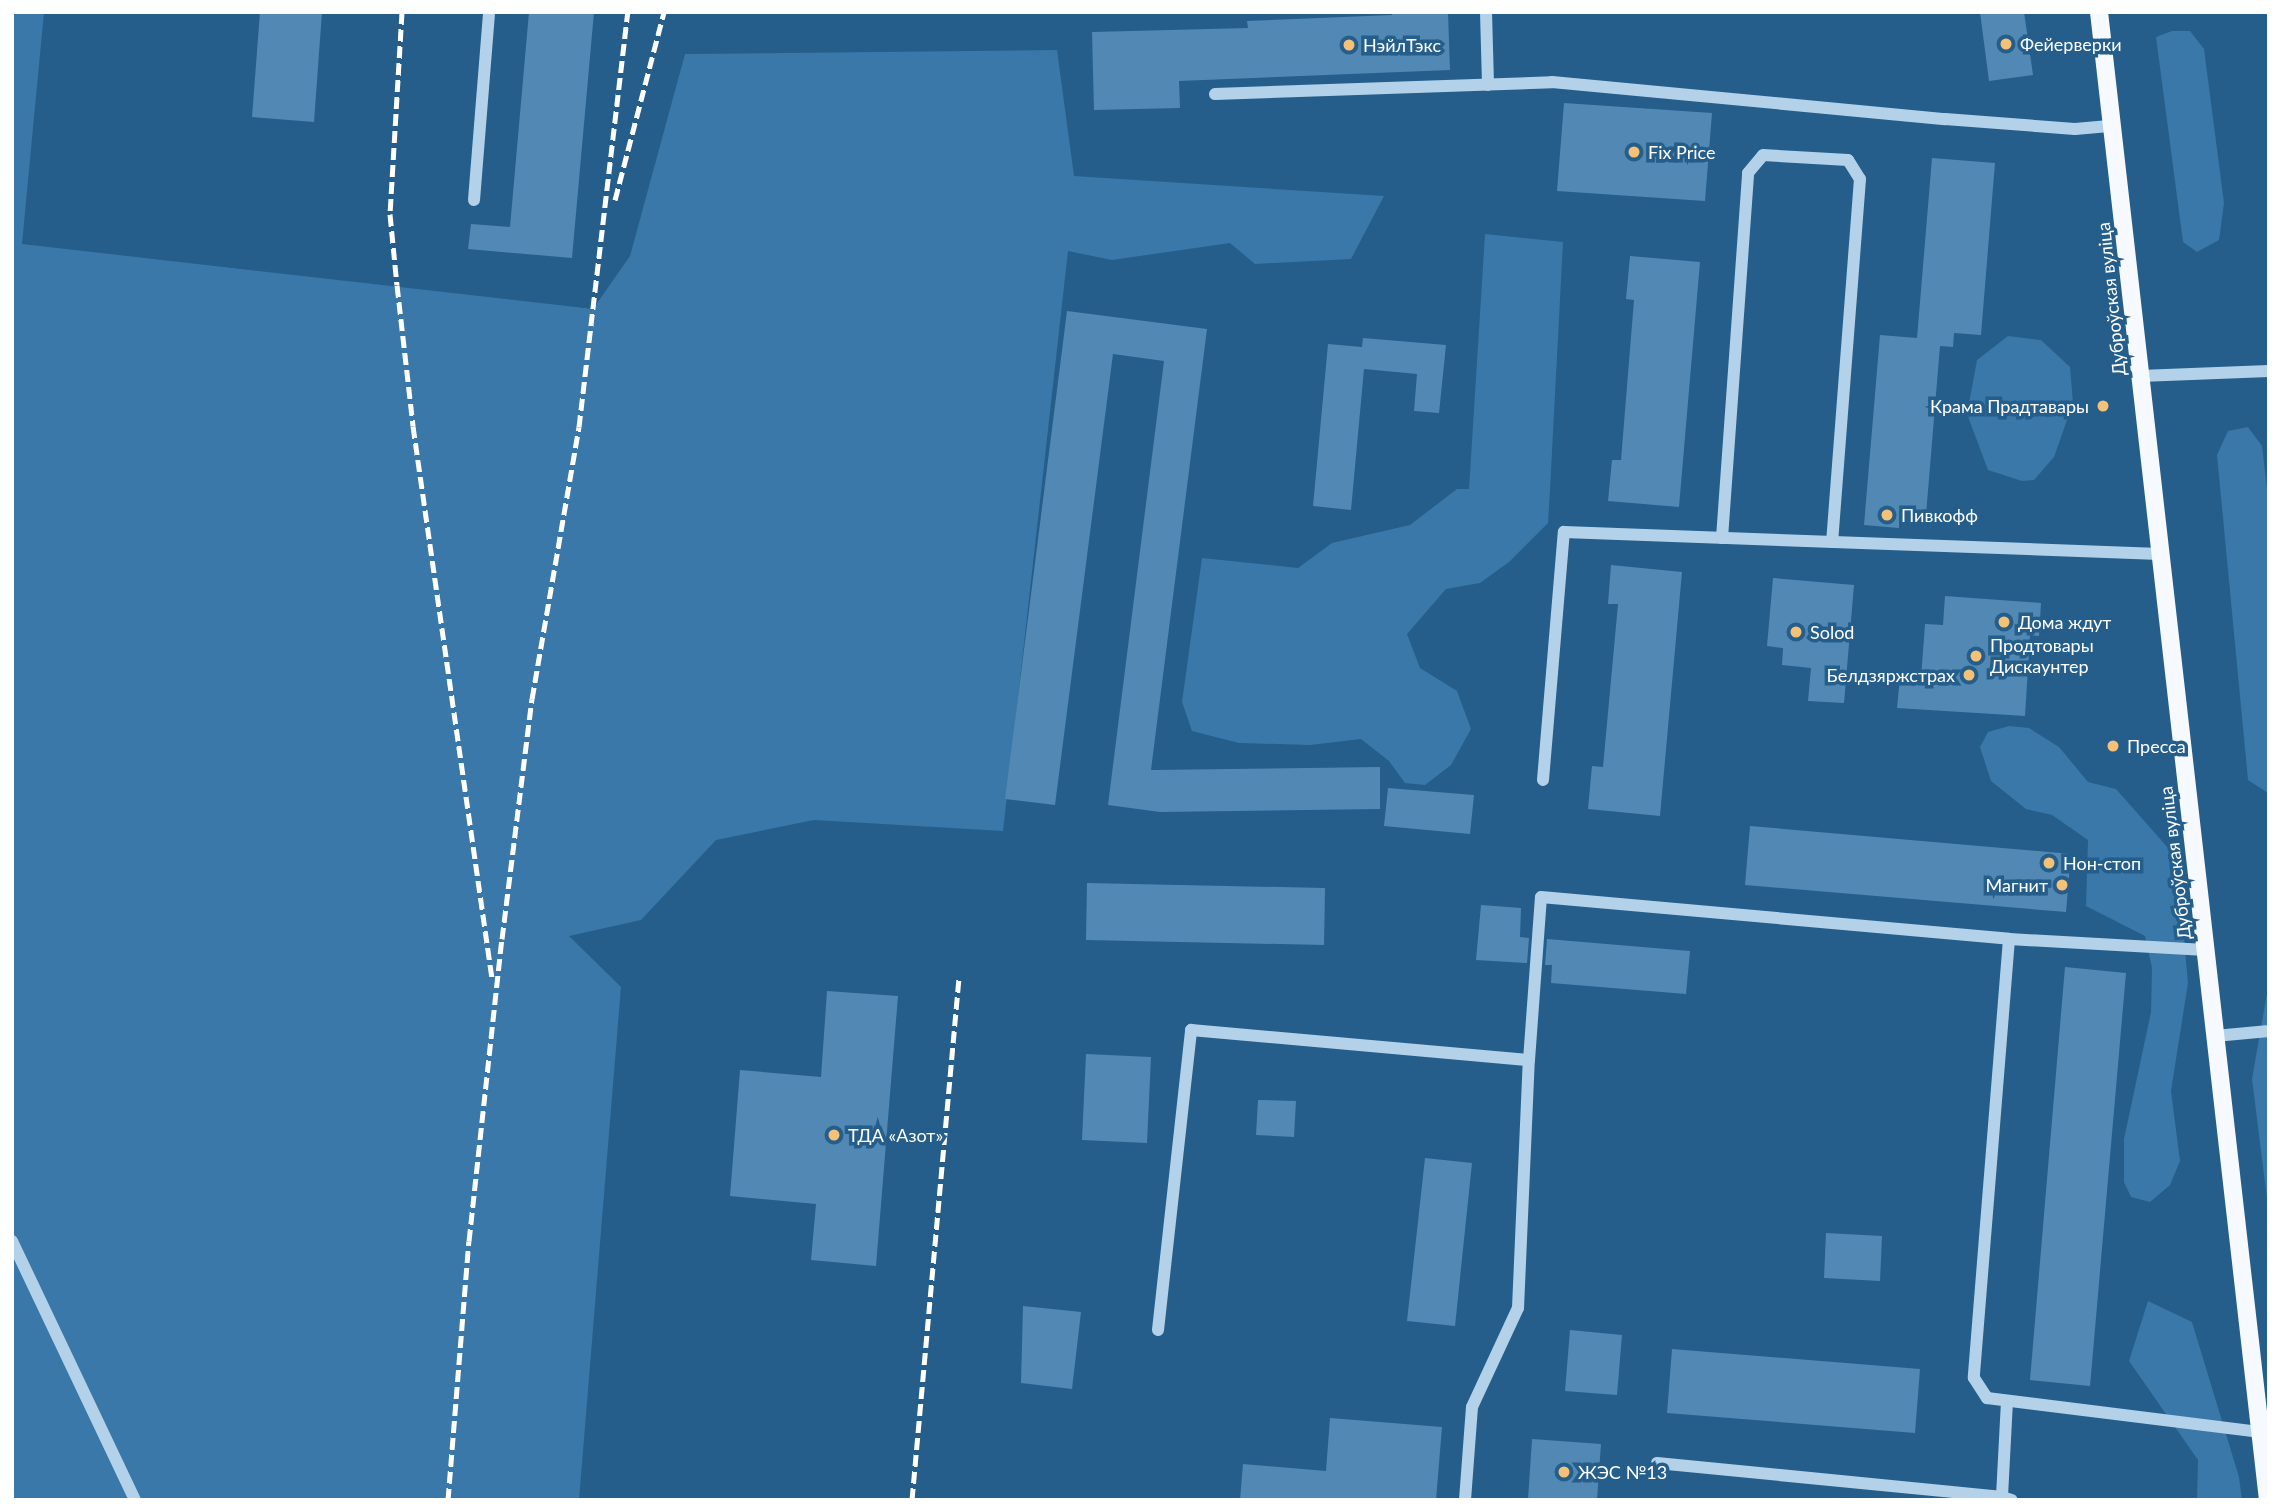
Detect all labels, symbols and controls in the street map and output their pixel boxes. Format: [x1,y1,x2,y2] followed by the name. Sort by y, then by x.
[2020,33,2122,55] place label: Фейерверки
[1363,34,1441,56] place label: НэйлТэкс
[1998,36,2014,52] marker: Фейерверки
[1341,37,1357,53] marker: НэйлТэкс
[1648,141,1715,163] place label: Fix Price
[1626,144,1642,160] marker: Fix Price
[2092,221,2130,377] street label: Дуброўская вуліца
[1930,395,2089,417] place label: Крама Прадтавары
[2095,398,2111,414] marker: Крама Прадтавары
[1901,504,1978,526] place label: Пивкофф
[1879,507,1895,523] marker: Пивкофф
[2018,611,2111,633] place label: Дома ждут
[1996,614,2012,630] marker: Дома ждут
[1810,621,1854,643] place label: Solod
[1788,624,1804,640] marker: Solod
[1990,635,2094,678] place label: Продтовары Дискаунтер
[1968,648,1984,664] marker: Продтовары Дискаунтер
[1827,664,1955,686] place label: Белдзяржстрах
[1961,667,1977,683] marker: Белдзяржстрах
[2127,735,2186,757] place label: Пресса
[2105,738,2121,754] marker: Пресса
[2155,785,2195,941] street label: Дуброўская вуліца
[2063,852,2141,874] place label: Нон-стоп
[2041,855,2057,871] marker: Нон-стоп
[1986,874,2048,896] place label: Магнит
[2054,877,2070,893] marker: Магнит
[848,1124,943,1146] place label: ТДА «Азот»
[826,1127,842,1143] marker: ТДА «Азот»
[1578,1461,1667,1483] place label: ЖЭС №13
[1556,1464,1572,1480] marker: ЖЭС №13

